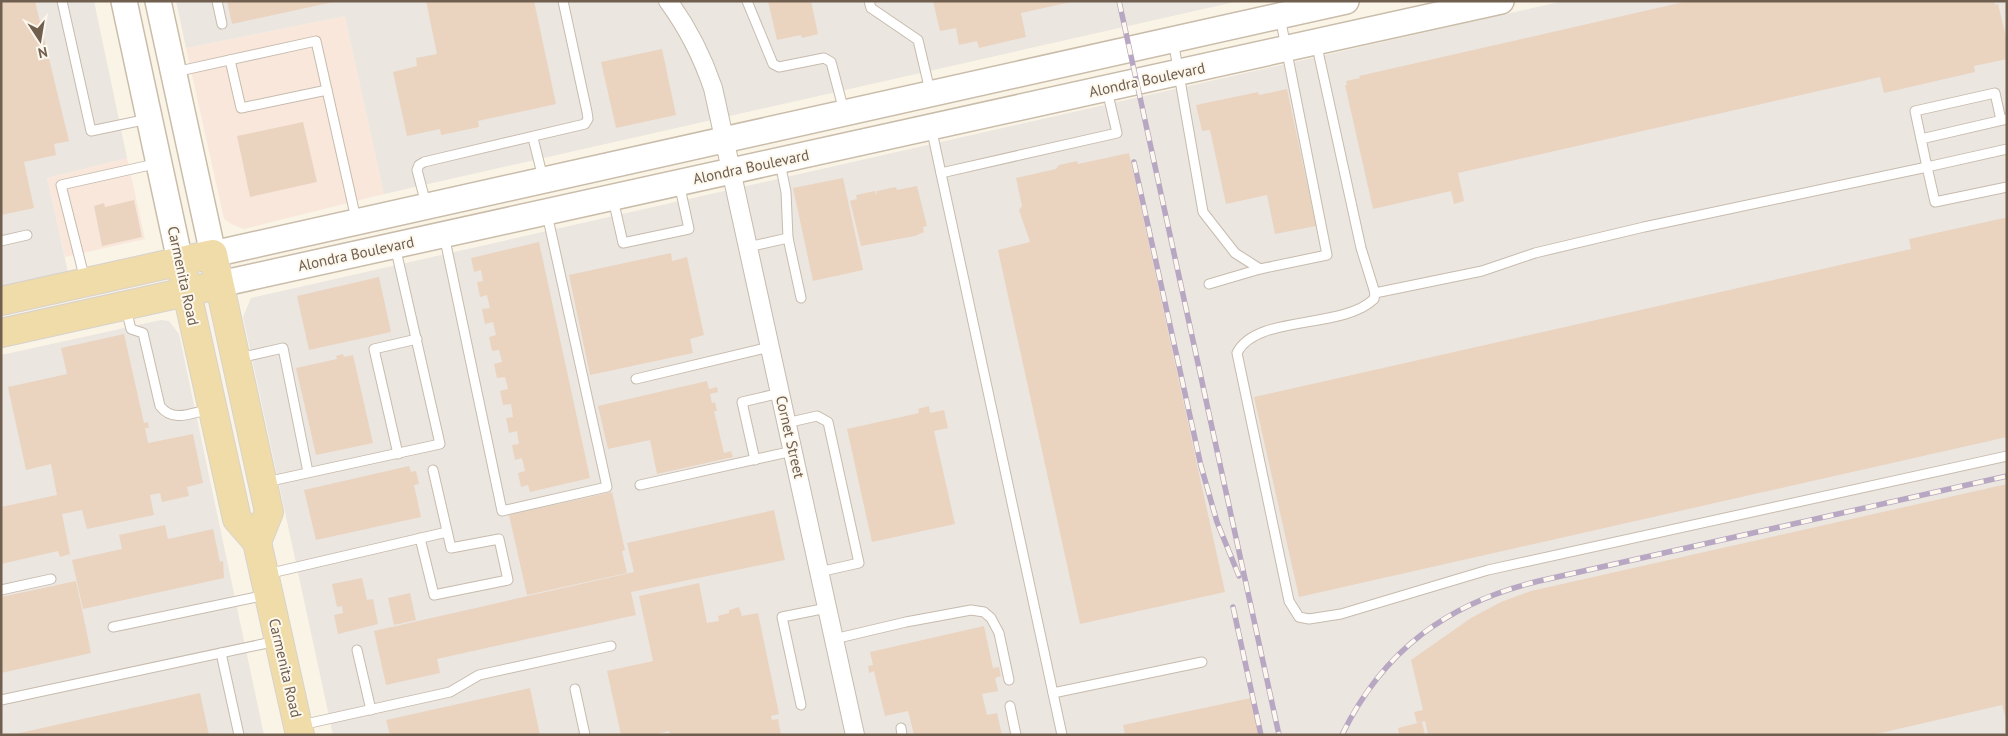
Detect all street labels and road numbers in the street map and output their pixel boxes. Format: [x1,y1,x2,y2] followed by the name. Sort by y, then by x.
[1087,58,1207,101] street label: Alondra Boulevard
[691,145,811,188] street label: Alondra Boulevard
[164,224,203,327] street label: Carmenita Road
[296,232,416,275] street label: Alondra Boulevard
[772,394,809,480] street label: Cornet Street
[265,616,306,719] street label: Carmenita Road

